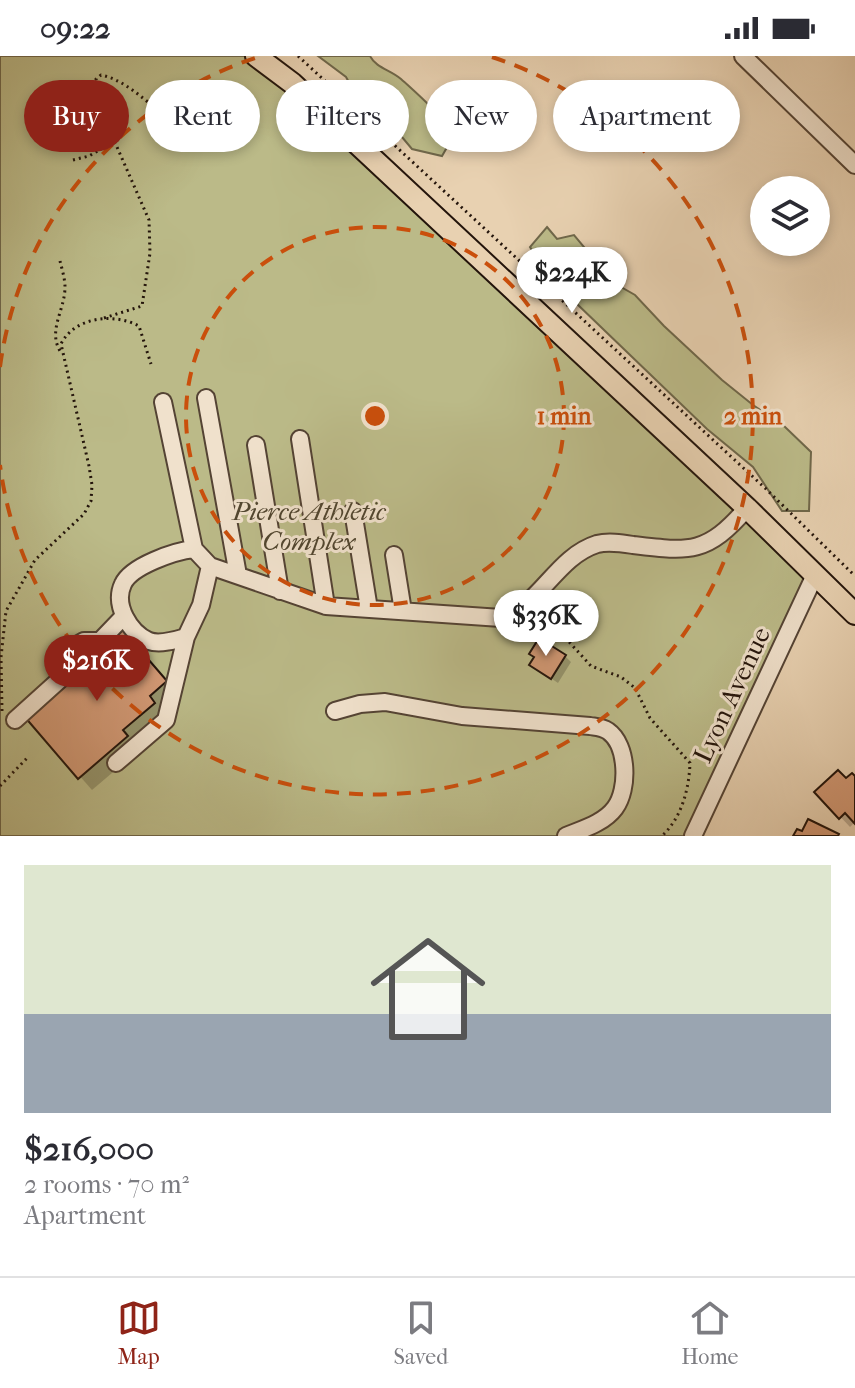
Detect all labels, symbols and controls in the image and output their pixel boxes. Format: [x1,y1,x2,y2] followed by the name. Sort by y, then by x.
[40,11,110,46] text: 09:22
[24,80,129,152] chip: Buy
[145,80,260,152] chip: Rent
[276,80,409,152] chip: Filters
[425,80,537,152] chip: New
[553,80,740,152] chip: Apartment
[750,176,830,256] map controls
[750,176,830,256] button: layers
[516,247,628,315] pin: $224K
[534,257,610,288] text: $224K
[361,402,389,430] centre of rings
[537,402,592,430] text: 1 min
[724,402,783,430] text: 2 min
[231,496,387,557] park label: Pierce Athletic Complex
[490,590,602,658] pin: $336K
[512,600,580,631] text: $336K
[687,622,777,768] street label: Lyon Avenue
[41,635,153,703] pin: $216K
[62,645,132,676] text: $216K
[356,917,500,1061] icon: home
[24,1129,154,1169] text: $216,000
[24,1169,189,1200] text: 2 rooms · 70 m²
[24,1200,146,1231] text: Apartment
[117,1296,161,1370] tab: Map
[394,1296,448,1370] tab: Saved
[681,1296,738,1370] tab: Home

